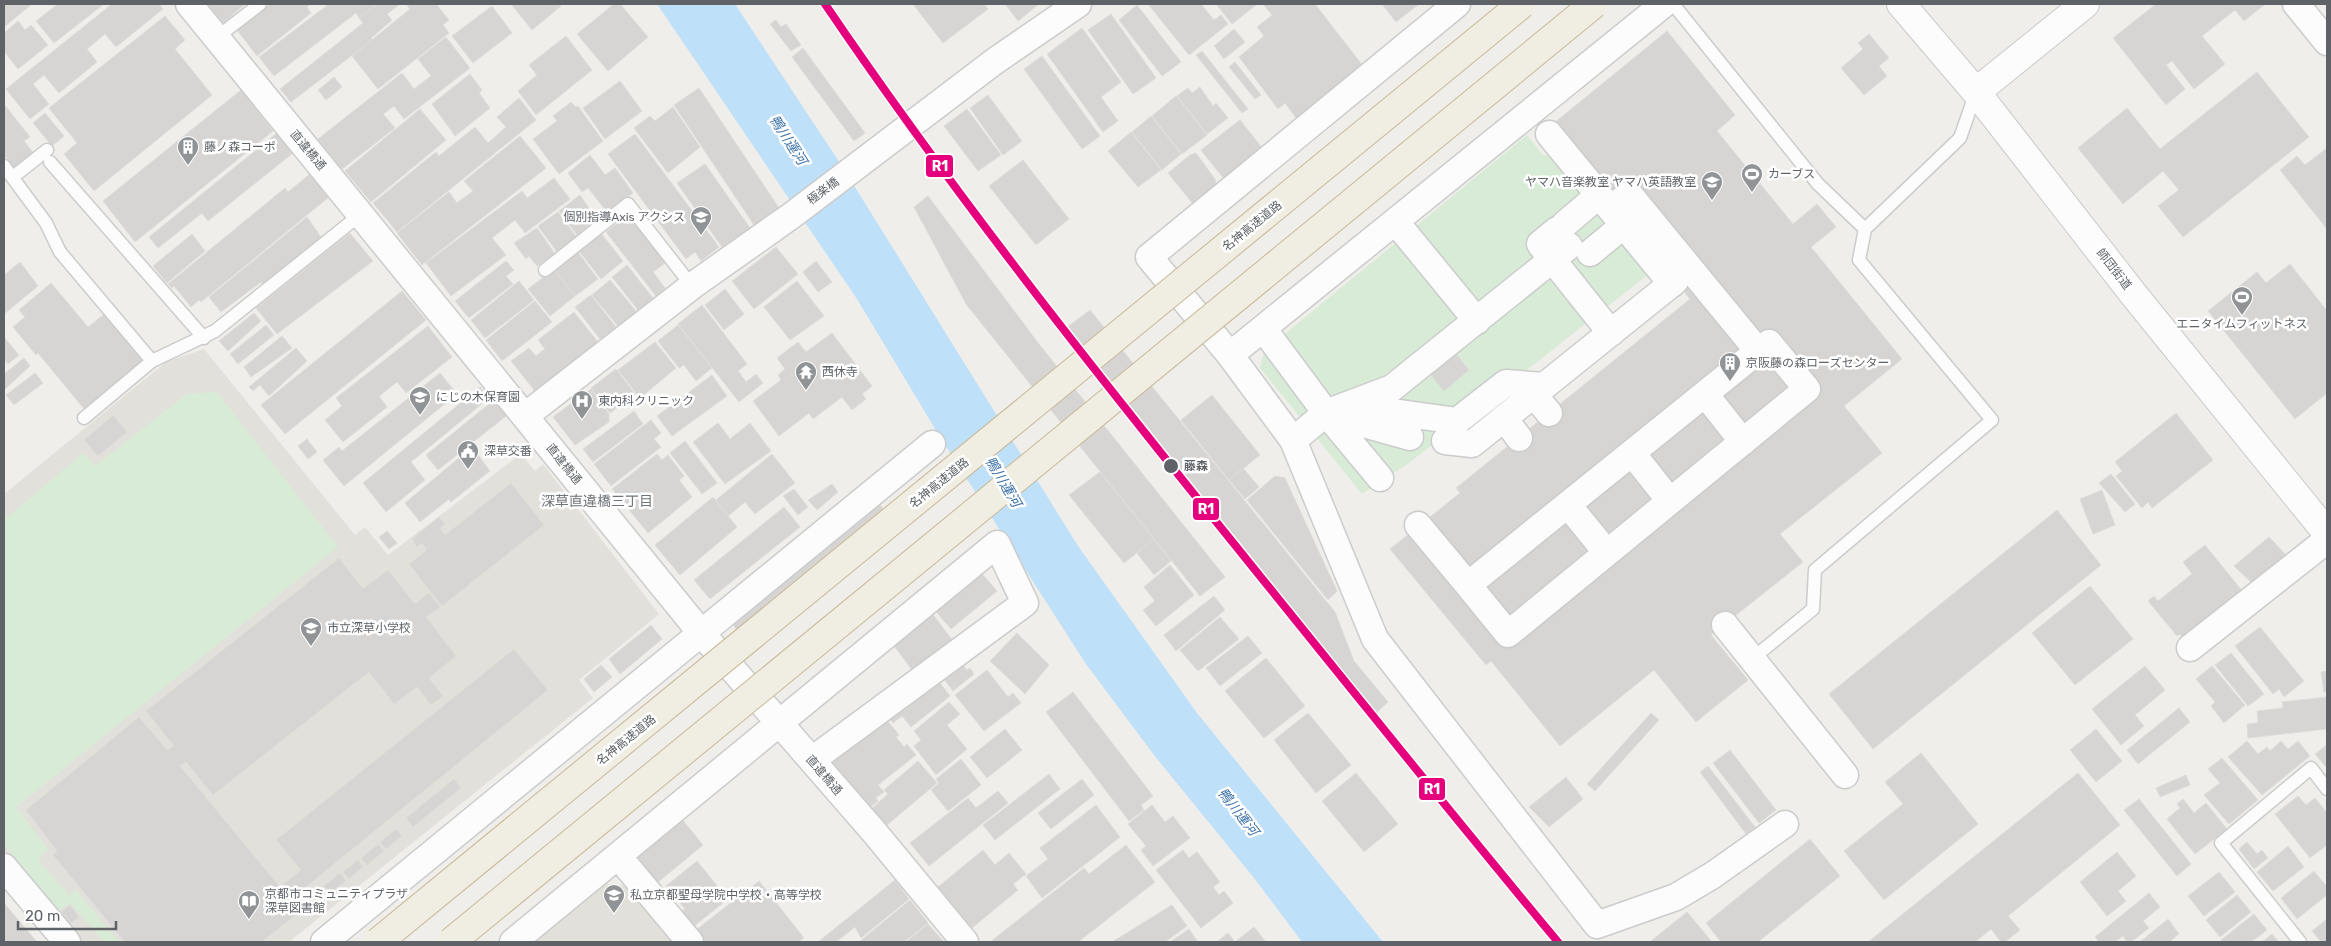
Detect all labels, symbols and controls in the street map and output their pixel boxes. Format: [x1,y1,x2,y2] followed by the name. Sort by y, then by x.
[766,112,812,171] water label: 鴨川運河
[287,127,329,173] street label: 直違橋通
[176,135,200,166] building icon: 藤ノ森コーポ
[204,140,276,154] place label: 藤ノ森コーポ
[925,154,954,178] line badge: R1
[932,158,948,175] text: R1
[1740,162,1764,193] sports icon: カーブス
[1768,167,1815,181] place label: カーブス
[1700,170,1724,201] school or university icon: ヤマハ音楽教室 ヤマハ英語教室
[804,175,842,207] street label: 極楽橋
[1525,175,1696,189] place label: ヤマハ音楽教室 ヤマハ英語教室
[1220,198,1284,254] street label: 名神高速道路
[689,205,713,236] school or university icon: 個別指導Axis アクシス
[563,210,685,224] place label: 個別指導Axis アクシス
[2094,246,2134,292] street label: 師団街道
[2230,285,2254,316] sports icon: エニタイムフィットネス
[2177,317,2307,331] place label: エニタイムフィットネス
[1718,351,1742,382] building icon: 京阪藤の森ローズセンター
[1746,356,1889,370] place label: 京阪藤の森ローズセンター
[794,360,818,391] temple icon: 西休寺
[822,365,858,379] place label: 西休寺
[408,385,432,416] school or university icon: にじの木保育園
[570,389,594,420] hospital icon: 東内科クリニック
[436,390,520,404] place label: にじの木保育園
[598,394,694,408] place label: 東内科クリニック
[456,439,480,470] public building icon: 深草交番
[543,441,585,487] street label: 直違橋通
[484,444,532,458] place label: 深草交番
[981,454,1026,513] water label: 鴨川運河
[907,455,971,511] street label: 名神高速道路
[1162,457,1180,475] marker: 藤森
[1184,459,1208,473] place label: 藤森
[541,493,653,510] district label: 深草直違橋三丁目
[1192,497,1220,521] line badge: R1
[1198,501,1214,518] text: R1
[299,616,323,647] school or university icon: 市立深草小学校
[327,621,411,635] place label: 市立深草小学校
[594,712,658,768] street label: 名神高速道路
[803,752,845,798] street label: 直違橋通
[1418,777,1446,801] line badge: R1
[1424,781,1440,798] text: R1
[1214,785,1264,842] water label: 鴨川運河
[602,883,626,914] school or university icon: 私立京都聖母学院中学校・高等学校
[265,887,408,915] place label: 京都市コミュニティプラザ 深草図書館
[630,888,822,902] place label: 私立京都聖母学院中学校・高等学校
[237,889,261,920] library icon: 京都市コミュニティプラザ 深草図書館
[18,898,115,930] scale bar
[25,907,60,925] text: 20 m

